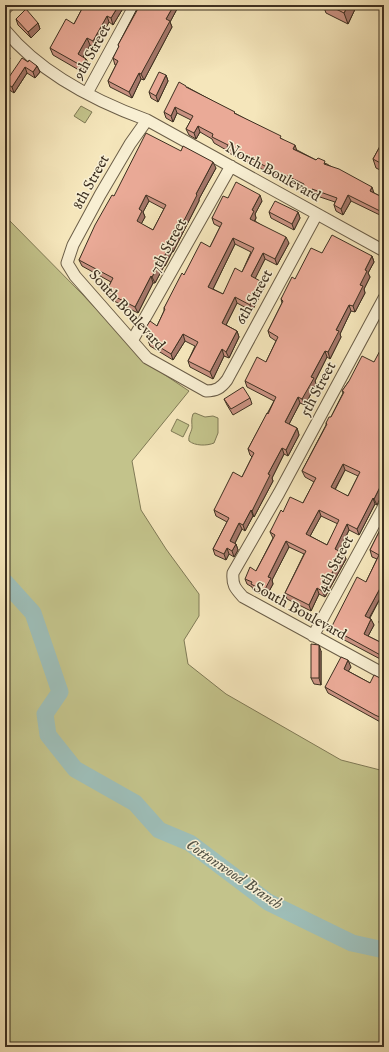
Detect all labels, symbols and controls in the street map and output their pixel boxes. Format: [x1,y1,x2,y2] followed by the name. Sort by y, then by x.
[69,21,115,84] street label: 9th Street
[222,138,325,206] street label: North Boulevard
[68,151,114,213] street label: 8th Street
[145,215,191,277] street label: 7th Street
[85,266,170,355] street label: South Boulevard
[231,266,277,328] street label: 6th Street
[296,358,340,420] street label: 5th Street
[312,533,358,595] street label: 4th Street
[250,578,351,645] street label: South Boulevard
[182,835,286,915] water label: Cottonwood Branch

